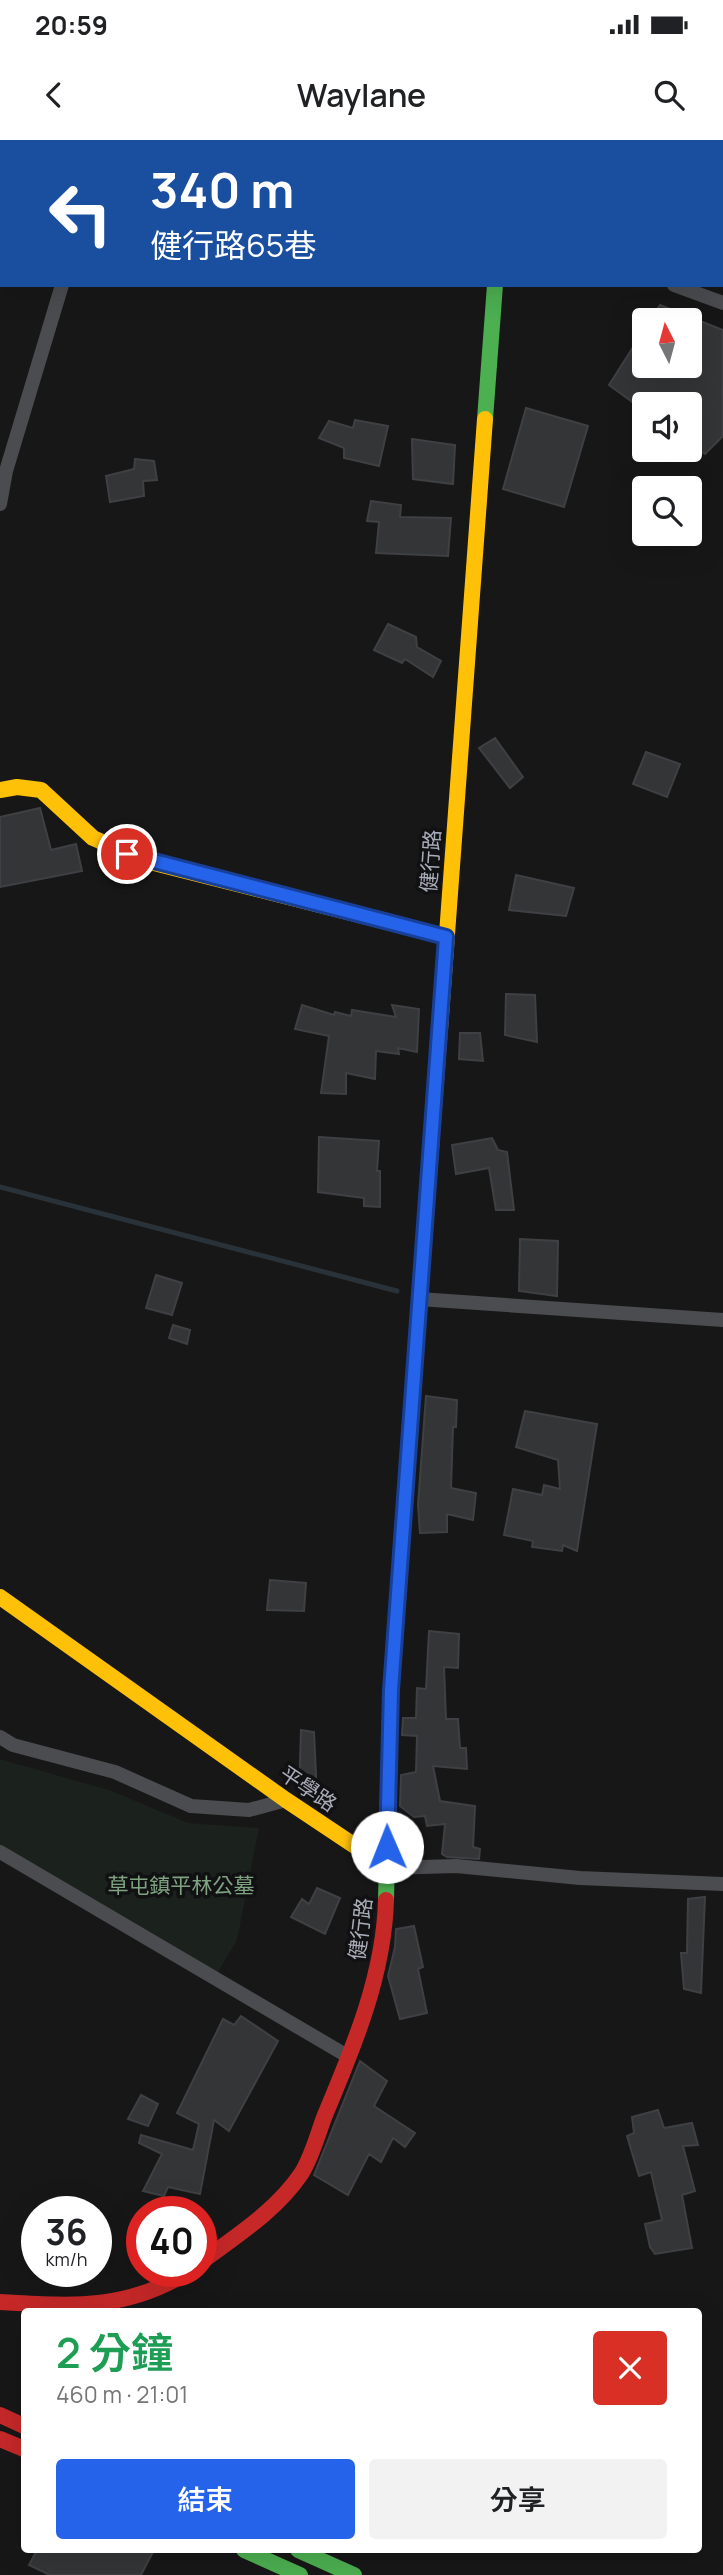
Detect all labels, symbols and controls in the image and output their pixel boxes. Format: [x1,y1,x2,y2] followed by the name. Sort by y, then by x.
[35,7,108,43] text: 20:59
[297,73,426,117] text: Waylane
[35,76,73,114] icon: back
[650,76,688,114] icon: search
[150,156,294,223] text: 340 m
[35,168,126,259] icon: left
[150,223,316,267] text: 健行路65巷
[632,308,702,378] north arrow
[632,308,702,546] map controls
[632,392,702,462] button: sound
[632,476,702,546] button: search
[97,824,157,884] pin
[414,829,446,893] street label: 健行路
[108,835,146,873] icon: arrive
[275,1759,343,1817] street label: 平學路
[350,1810,424,1884] position arrow
[108,1871,255,1899] park label: 草屯鎮平林公墓
[342,1896,378,1962] street label: 健行路
[126,2196,217,2287] speed limit sign: 40
[45,2208,88,2256] text: 36
[46,2247,87,2271] text: km/h
[56,2323,173,2381] text: 2 分鐘
[593,2331,667,2405] button: close
[56,2378,188,2410] text: 460 m · 21:01
[56,2459,355,2539] button: 結束
[369,2459,667,2539] button: 分享

